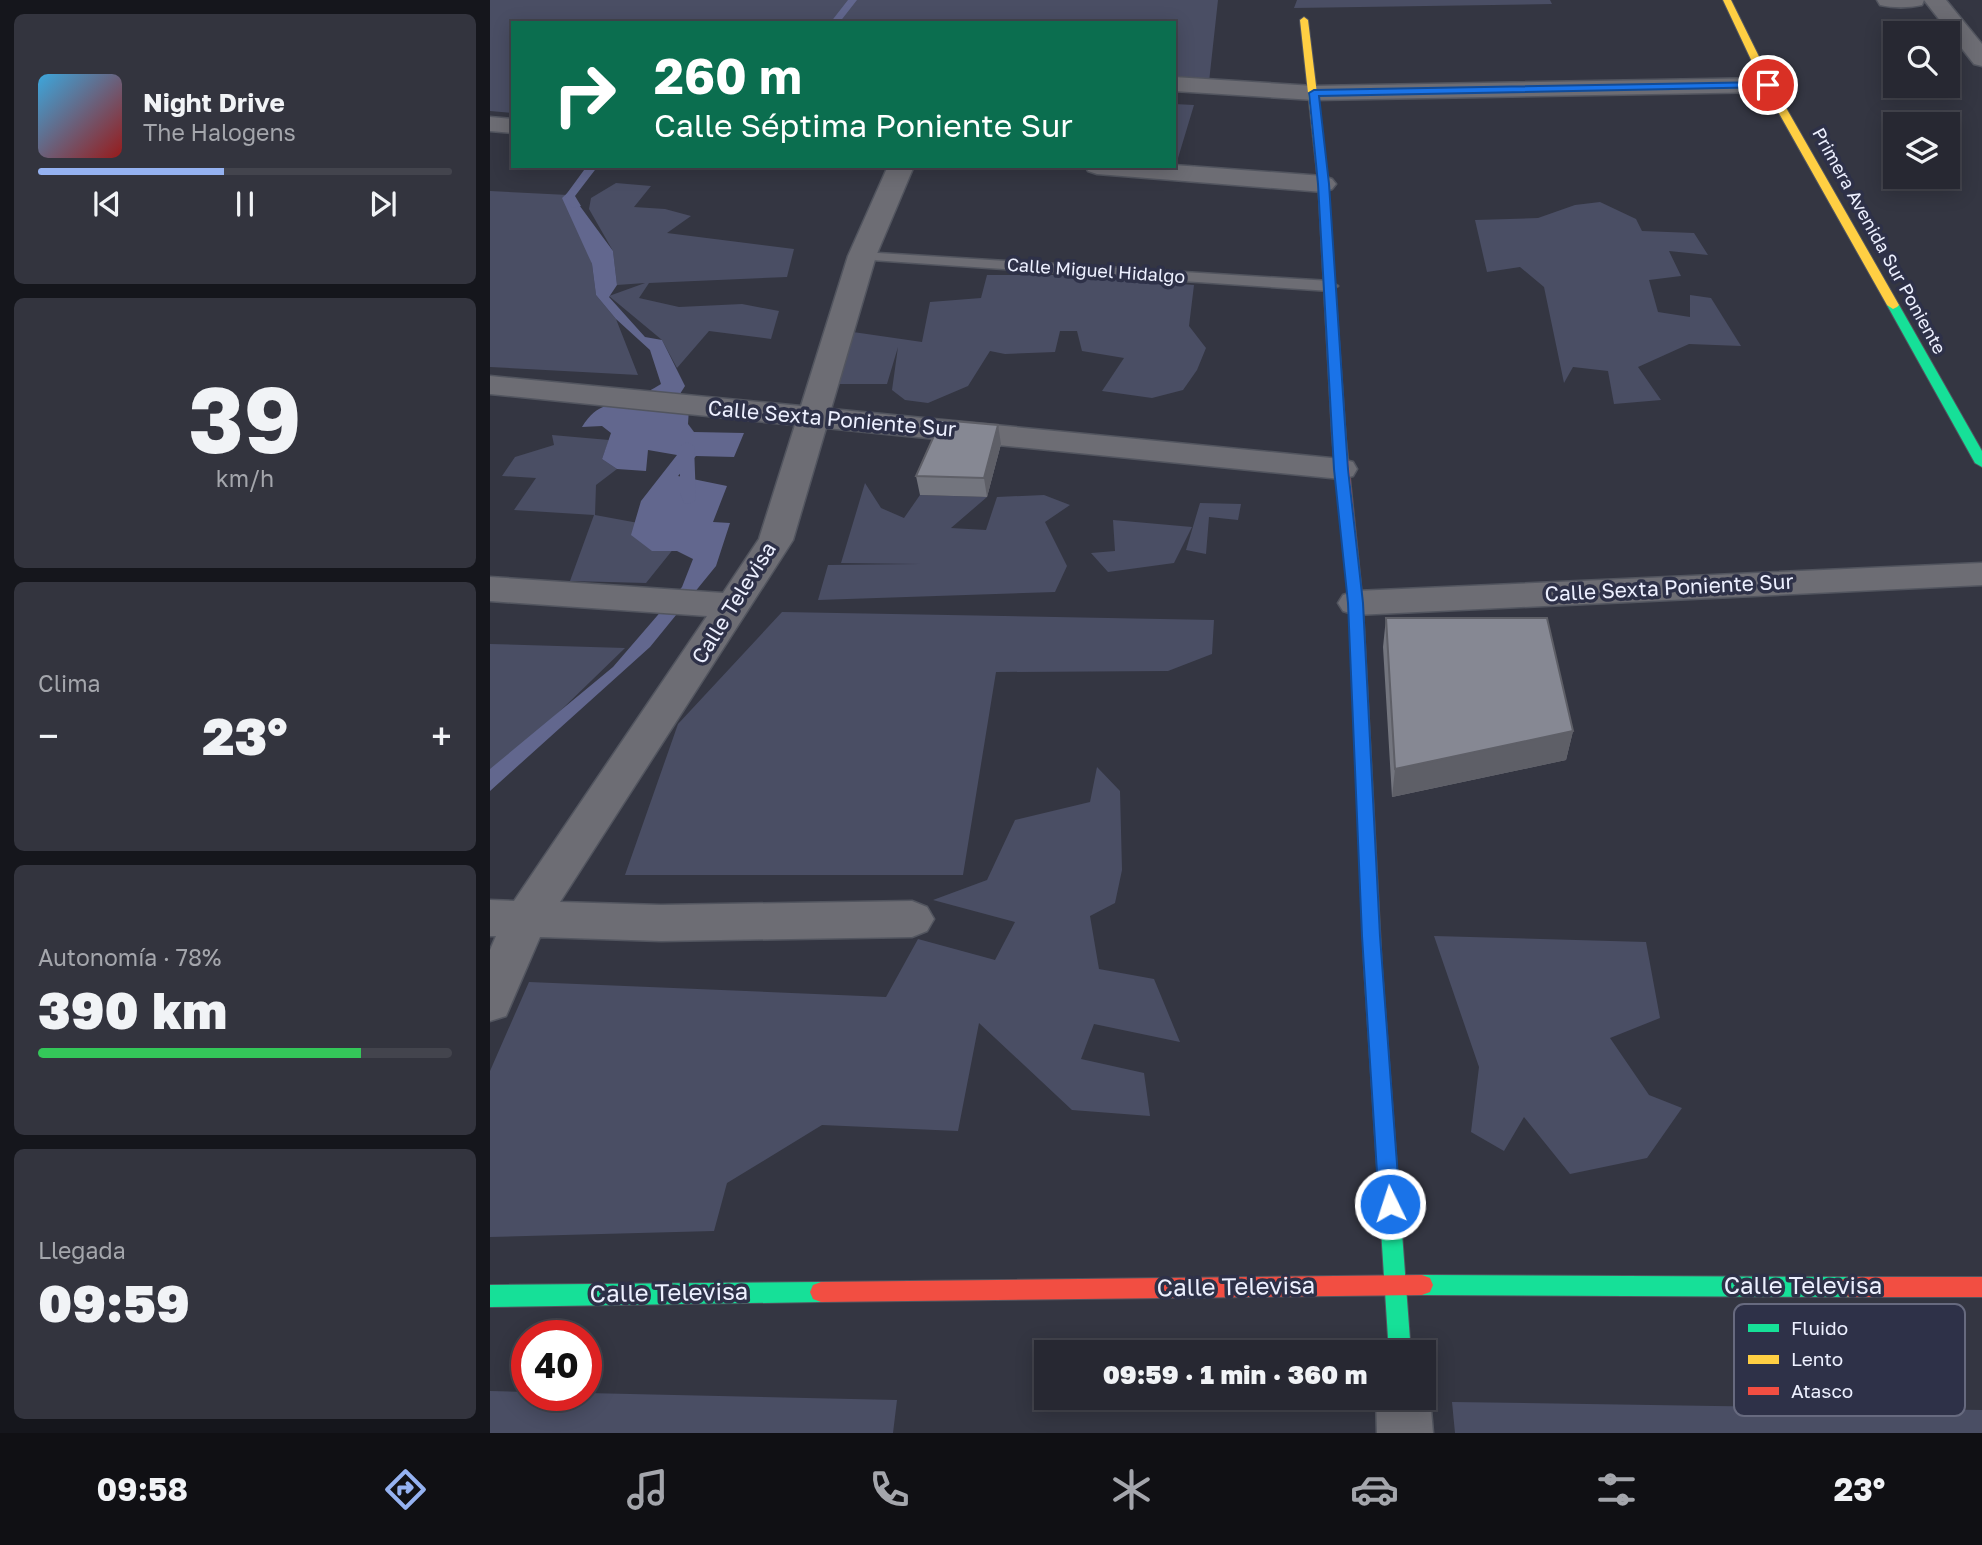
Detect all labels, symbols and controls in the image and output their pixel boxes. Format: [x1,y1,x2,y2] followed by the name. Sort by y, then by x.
[1883,21,1960,189] map controls
[1883,21,1960,98] button: search
[654,46,802,105] text: 260 m
[539,49,630,140] icon: right
[1738,55,1798,115] pin
[1749,66,1787,104] icon: arrive
[143,87,285,118] text: Night Drive
[654,106,1073,144] text: Calle Séptima Poniente Sur
[1883,112,1960,189] button: layers
[143,118,296,146] text: The Halogens
[1808,123,1951,358] street label: Primera Avenida Sur Poniente
[88,185,126,223] icon: previous
[226,185,264,223] icon: pause
[364,185,402,223] icon: next
[1006,253,1186,287] street label: Calle Miguel Hidalgo
[188,364,302,473] text: 39
[707,394,957,442] street label: Calle Sexta Poniente Sur
[216,464,274,492] text: km/h
[685,537,781,668] street label: Calle Televisa
[1544,567,1794,607] street label: Calle Sexta Poniente Sur
[38,669,101,697] text: Clima
[202,704,288,766] text: 23°
[38,713,59,758] text: −
[431,713,452,758] text: +
[38,943,221,971] text: Autonomía · 78%
[38,978,227,1040] text: 390 km
[1353,1167,1427,1241] position arrow
[38,1236,126,1264] text: Llegada
[1156,1270,1316,1301] street label: Calle Televisa
[1724,1270,1882,1299] street label: Calle Televisa
[38,1271,190,1333] text: 09:59
[589,1276,749,1307] street label: Calle Televisa
[1734,1304,1965,1416] legend
[1791,1316,1848,1339] text: Fluido
[511,1320,602,1411] speed limit sign: 40
[1791,1347,1843,1370] text: Lento
[1103,1359,1367,1390] text: 09:59 · 1 min · 360 m
[1791,1379,1853,1402] text: Atasco
[381,1465,430,1514] icon: directions
[623,1465,672,1514] icon: music
[865,1465,914,1514] icon: phone
[1107,1465,1156,1514] icon: climate
[1350,1465,1399,1514] icon: car
[1592,1465,1641,1514] icon: filters
[97,1470,188,1508] text: 09:58
[1834,1470,1885,1508] text: 23°

